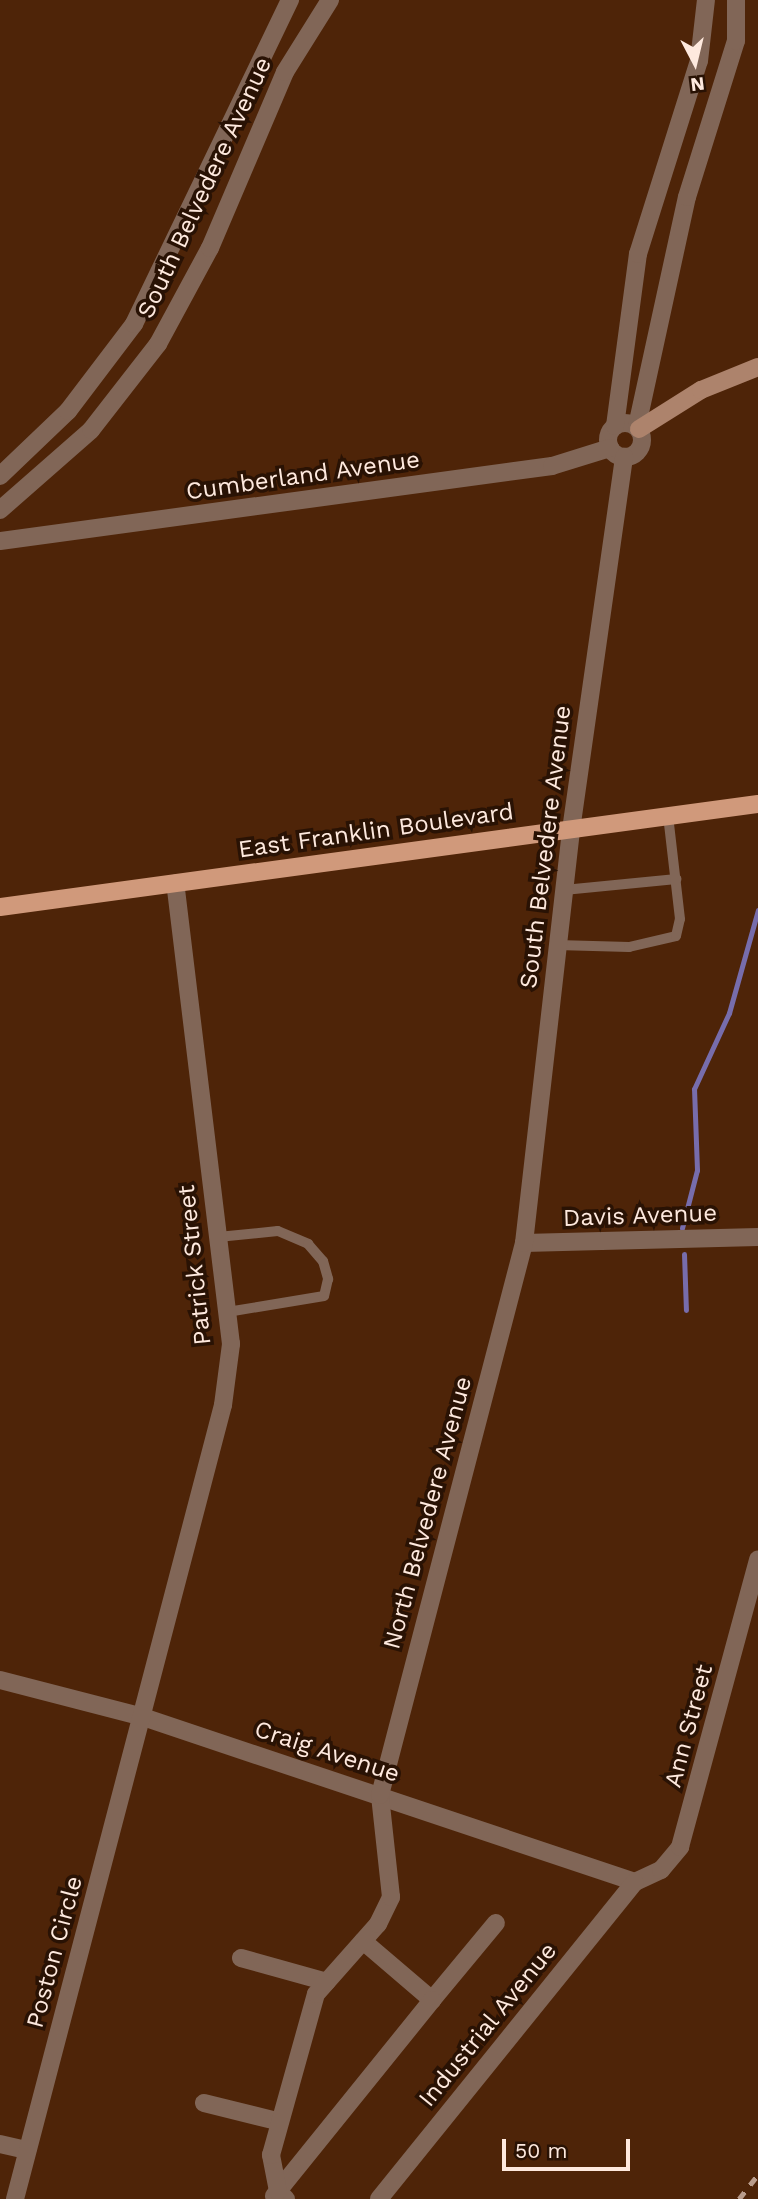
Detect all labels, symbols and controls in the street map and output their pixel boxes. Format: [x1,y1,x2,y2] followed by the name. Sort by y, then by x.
[660,28,730,98] north arrow
[132,52,278,324] street label: South Belvedere Avenue
[689,72,706,97] text: N
[184,445,422,507] street label: Cumberland Avenue
[514,703,578,991] street label: South Belvedere Avenue
[237,797,515,865] street label: East Franklin Boulevard
[172,1183,218,1347] street label: Patrick Street
[562,1199,718,1233] street label: Davis Avenue
[378,1373,478,1653] street label: North Belvedere Avenue
[659,1661,719,1791] street label: Ann Street
[250,1715,404,1789] street label: Craig Avenue
[21,1873,89,2031] street label: Poston Circle
[412,1936,564,2114] street label: Industrial Avenue
[506,2126,634,2170] scale bar
[515,2138,567,2163] text: 50 m

